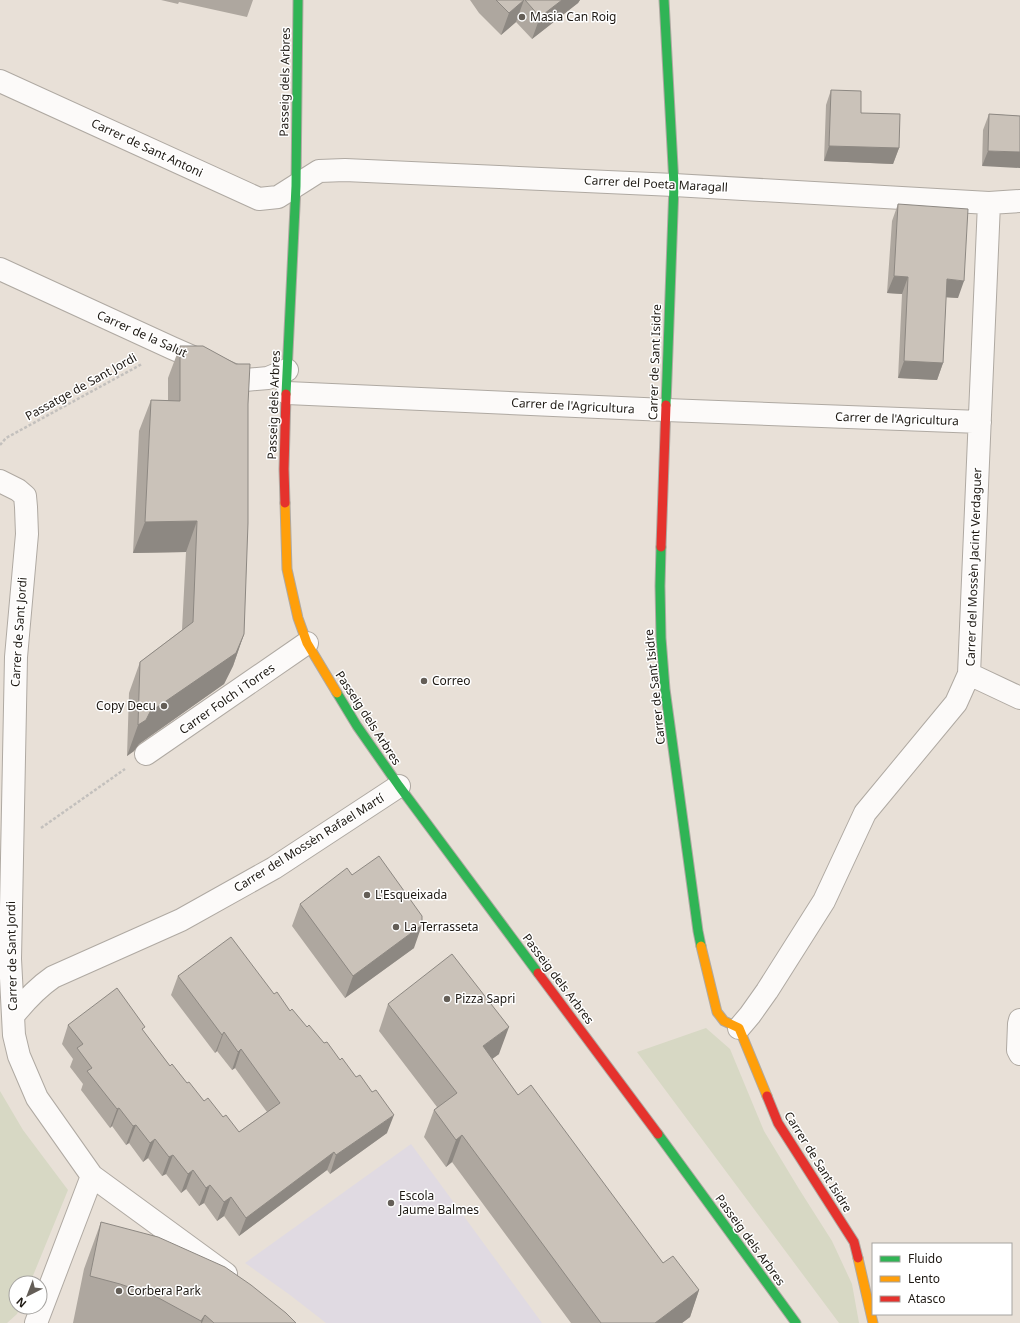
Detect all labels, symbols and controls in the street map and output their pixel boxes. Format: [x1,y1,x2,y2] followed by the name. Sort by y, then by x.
[530,8,616,25] place label: Masia Can Roig
[517,12,527,22] marker: Masia Can Roig
[275,27,294,137] street label: Passeig dels Arbres
[89,114,206,181] street label: Carrer de Sant Antoni
[584,171,728,196] street label: Carrer del Poeta Maragall
[644,303,665,420] street label: Carrer de Sant Isidre
[94,306,191,361] street label: Carrer de la Salut
[22,349,140,424] street label: Passatge de Sant Jordi
[263,350,284,460] street label: Passeig dels Arbres
[511,394,635,417] street label: Carrer de l'Agricultura
[835,408,959,429] street label: Carrer de l'Agricultura
[962,467,985,667] street label: Carrer del Mossèn Jacint Verdaguer
[6,576,31,687] street label: Carrer de Sant Jordi
[640,628,669,746] street label: Carrer de Sant Isidre
[175,659,278,738] street label: Carrer Folch i Torres
[332,667,405,768] street label: Passeig dels Arbres
[432,672,471,689] place label: Correo
[419,676,429,686] marker: Correo
[96,697,156,714] place label: Copy Decu
[159,701,169,711] marker: Copy Decu
[230,789,388,896] street label: Carrer del Mossèn Rafael Martí
[375,886,447,903] place label: L'Esqueixada
[362,890,372,900] marker: L'Esqueixada
[2,901,21,1011] street label: Carrer de Sant Jordi
[404,918,478,935] place label: La Terrasseta
[391,922,401,932] marker: La Terrasseta
[519,930,598,1028] street label: Passeig dels Arbres
[455,990,515,1007] place label: Pizza Sapri
[442,994,452,1004] marker: Pizza Sapri
[780,1108,857,1216] street label: Carrer de Sant Isidre
[398,1187,479,1218] place label: Escola Jaume Balmes
[711,1191,790,1289] street label: Passeig dels Arbres
[386,1198,396,1208] marker: Escola Jaume Balmes
[872,1243,1012,1315] legend
[908,1250,942,1267] text: Fluido
[908,1270,940,1287] text: Lento
[8,1275,48,1315] north arrow
[127,1282,201,1299] place label: Corbera Park
[114,1286,124,1296] marker: Corbera Park
[908,1290,946,1307] text: Atasco
[13,1294,29,1311] text: N

